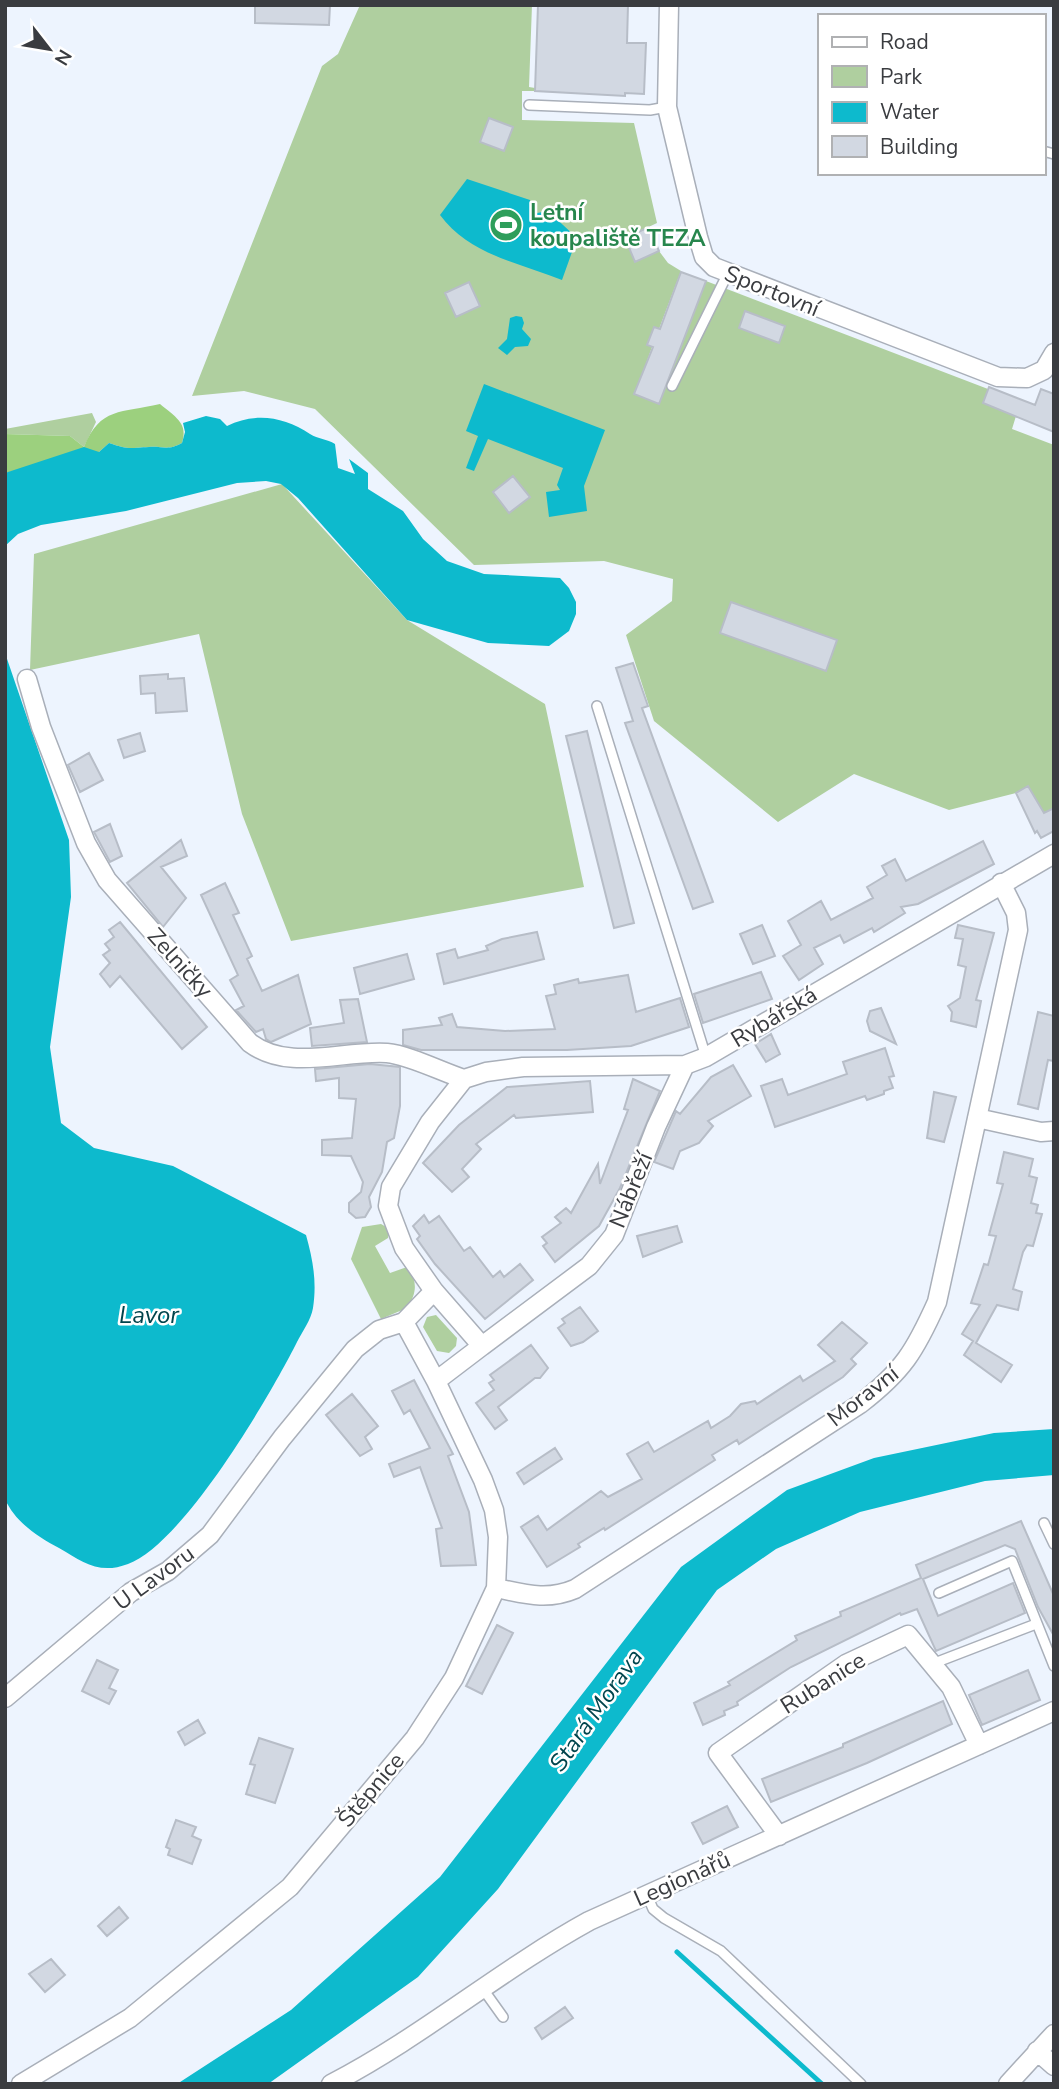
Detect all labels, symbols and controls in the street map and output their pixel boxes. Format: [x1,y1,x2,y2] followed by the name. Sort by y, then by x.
[14,14,84,84] north arrow
[818,14,1045,175] legend
[880,28,929,56] text: Road
[48,44,78,70] text: N
[880,63,922,91] text: Park
[880,98,939,126] text: Water
[880,133,958,161] text: Building
[530,197,706,254] place label: Letní koupaliště TEZA
[487,206,525,244] sports icon: Letní koupaliště TEZA
[720,258,826,325] street label: Sportovní
[140,921,220,1005] street label: Zelničky
[725,979,823,1055] street label: Rybářská
[602,1146,661,1232] street label: Nábřeží
[119,1299,180,1331] water label: Lavor
[821,1357,907,1434] street label: Moravní
[107,1538,201,1618] street label: U Lavoru
[542,1642,650,1778] water label: Stará Morava
[775,1645,871,1721] street label: Rubanice
[331,1746,411,1834] street label: Štěpnice
[629,1844,735,1914] street label: Legionářů

